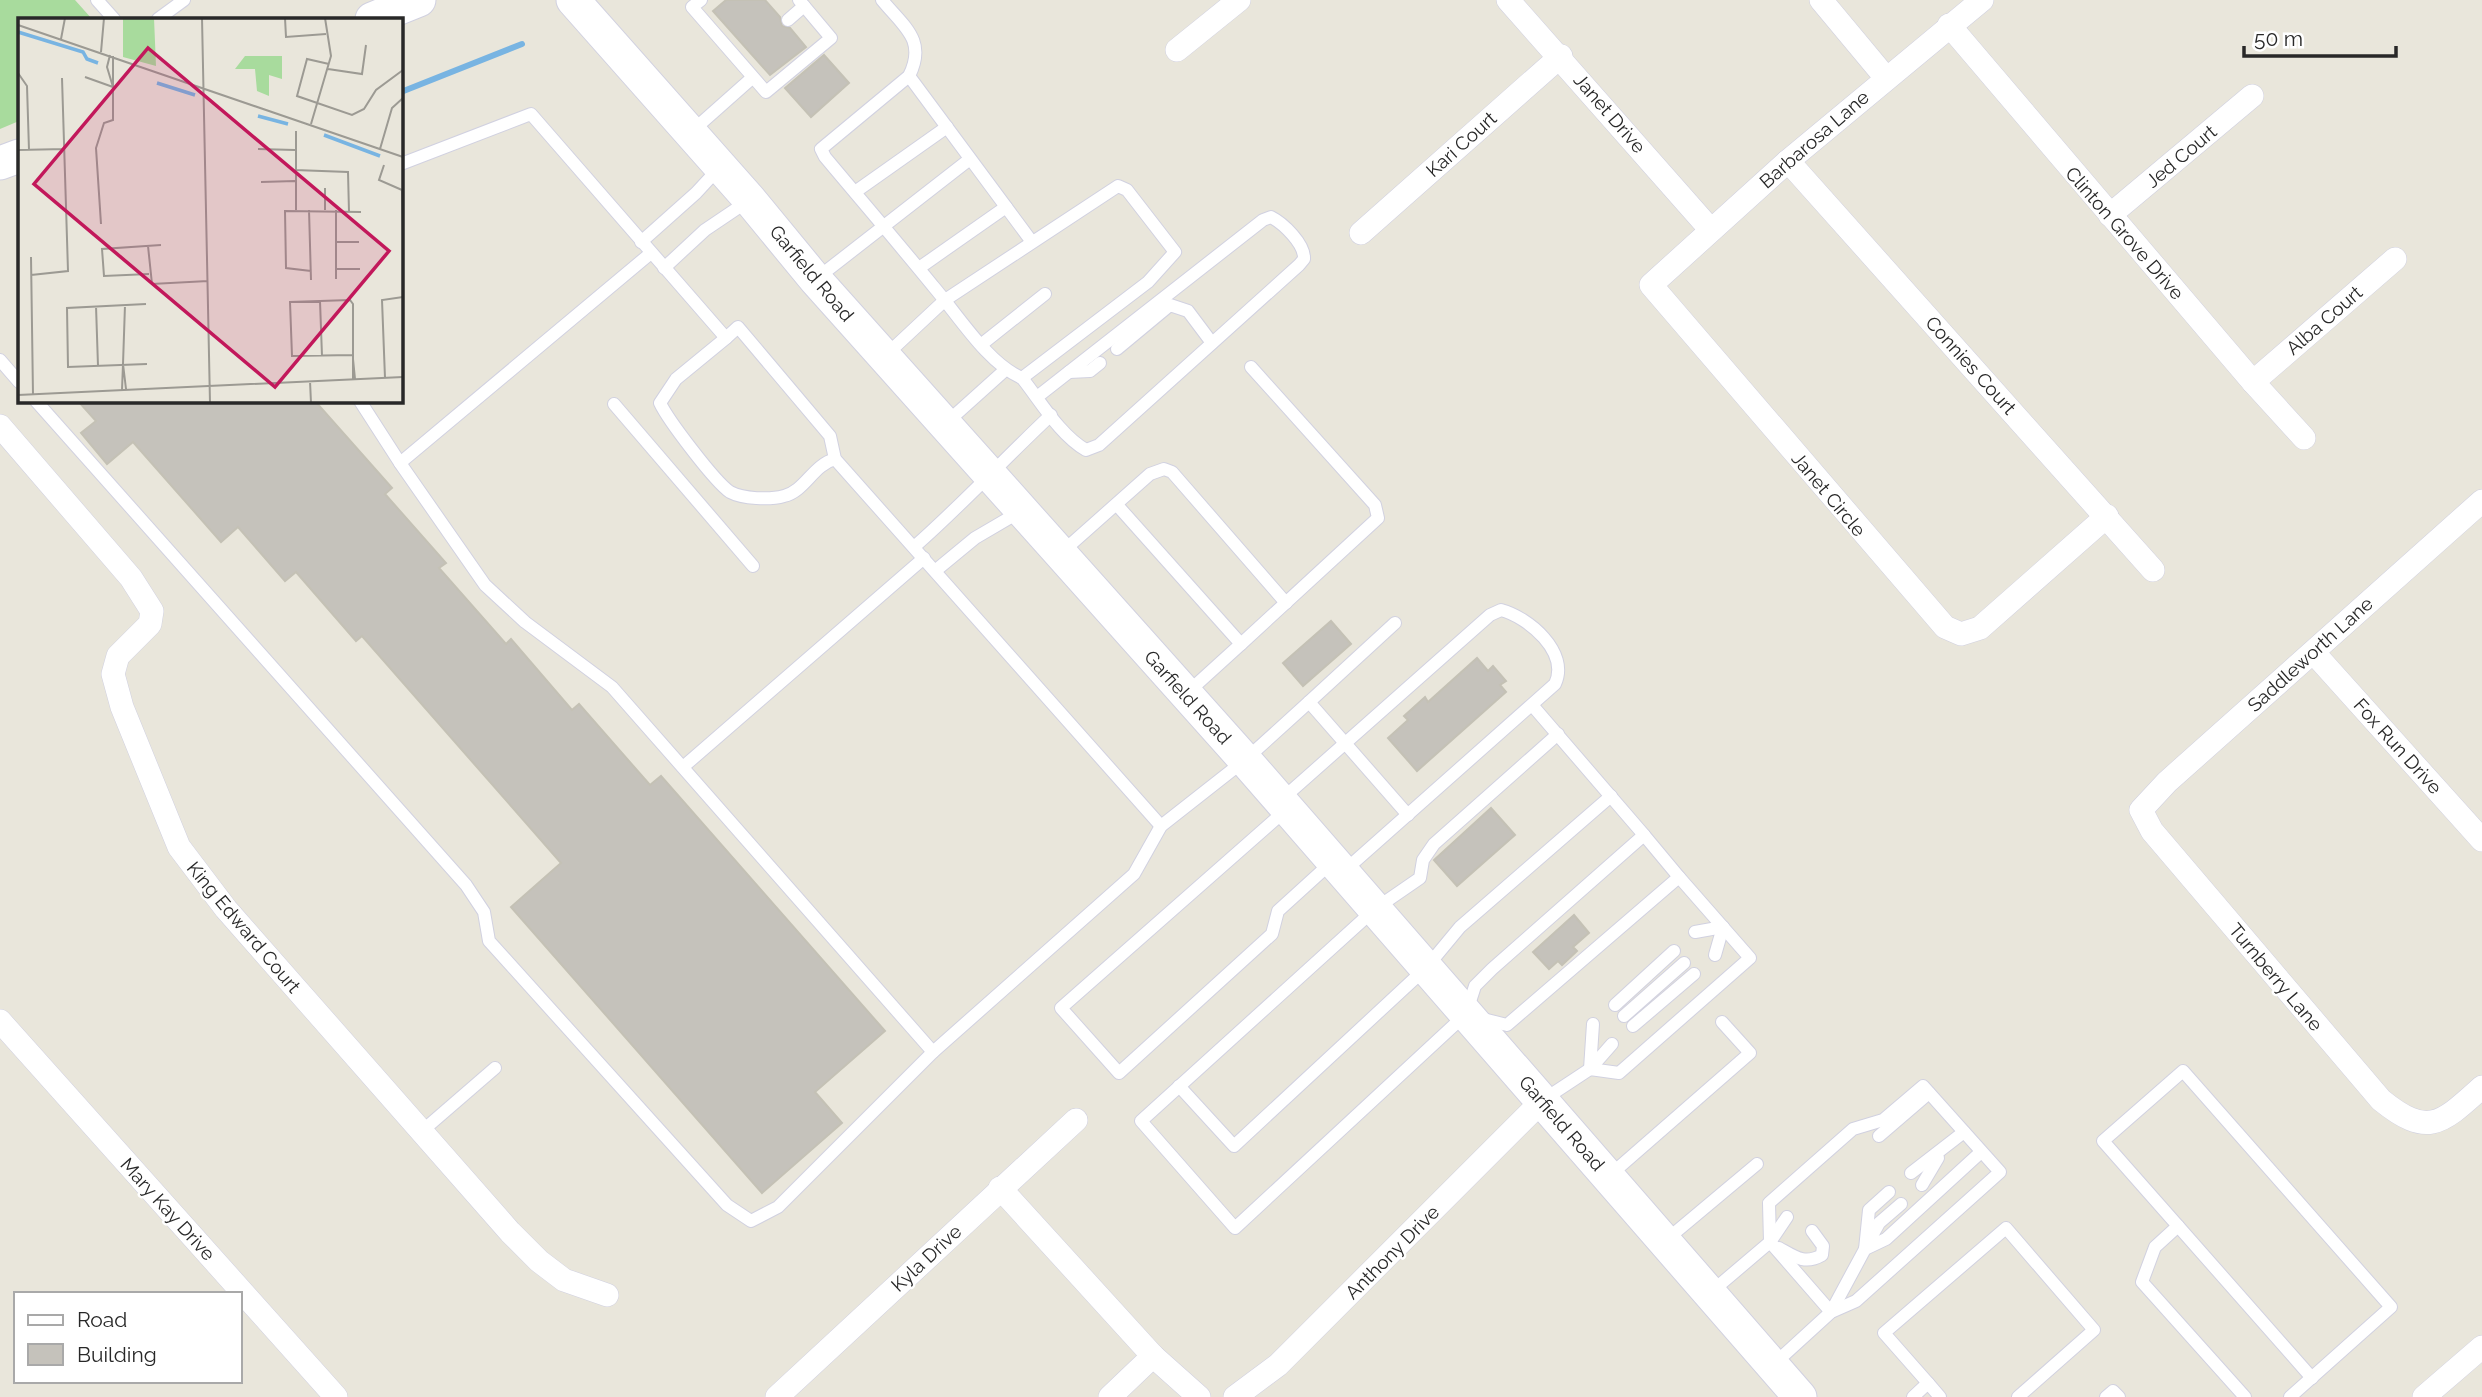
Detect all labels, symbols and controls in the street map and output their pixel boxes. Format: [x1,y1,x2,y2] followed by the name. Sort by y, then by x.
[2244,14,2396,58] scale bar
[18,18,402,402] inset map
[2254,26,2303,51] text: 50 m
[1570,69,1650,157] street label: Janet Drive
[1755,86,1873,192] street label: Barbarosa Lane
[1421,106,1501,181] street label: Kari Court
[2141,120,2221,192] street label: Jed Court
[2061,162,2189,304] street label: Clinton Grove Drive
[765,220,859,326] street label: Garfield Road
[2281,281,2367,359] street label: Alba Court
[1921,311,2021,419] street label: Connies Court
[1787,447,1871,541] street label: Janet Circle
[2243,592,2377,716] street label: Saddleworth Lane
[1140,646,1236,748] street label: Garfield Road
[2349,694,2447,798] street label: Fox Run Drive
[183,857,306,998] street label: King Edward Court
[2225,919,2327,1035] street label: Turnberry Lane
[1515,1071,1609,1175] street label: Garfield Road
[116,1153,220,1265] street label: Mary Kay Drive
[1341,1201,1443,1303] street label: Anthony Drive
[886,1220,966,1296] street label: Kyla Drive
[14,1292,242,1383] legend
[77,1307,127,1332] text: Road
[77,1342,157,1367] text: Building

